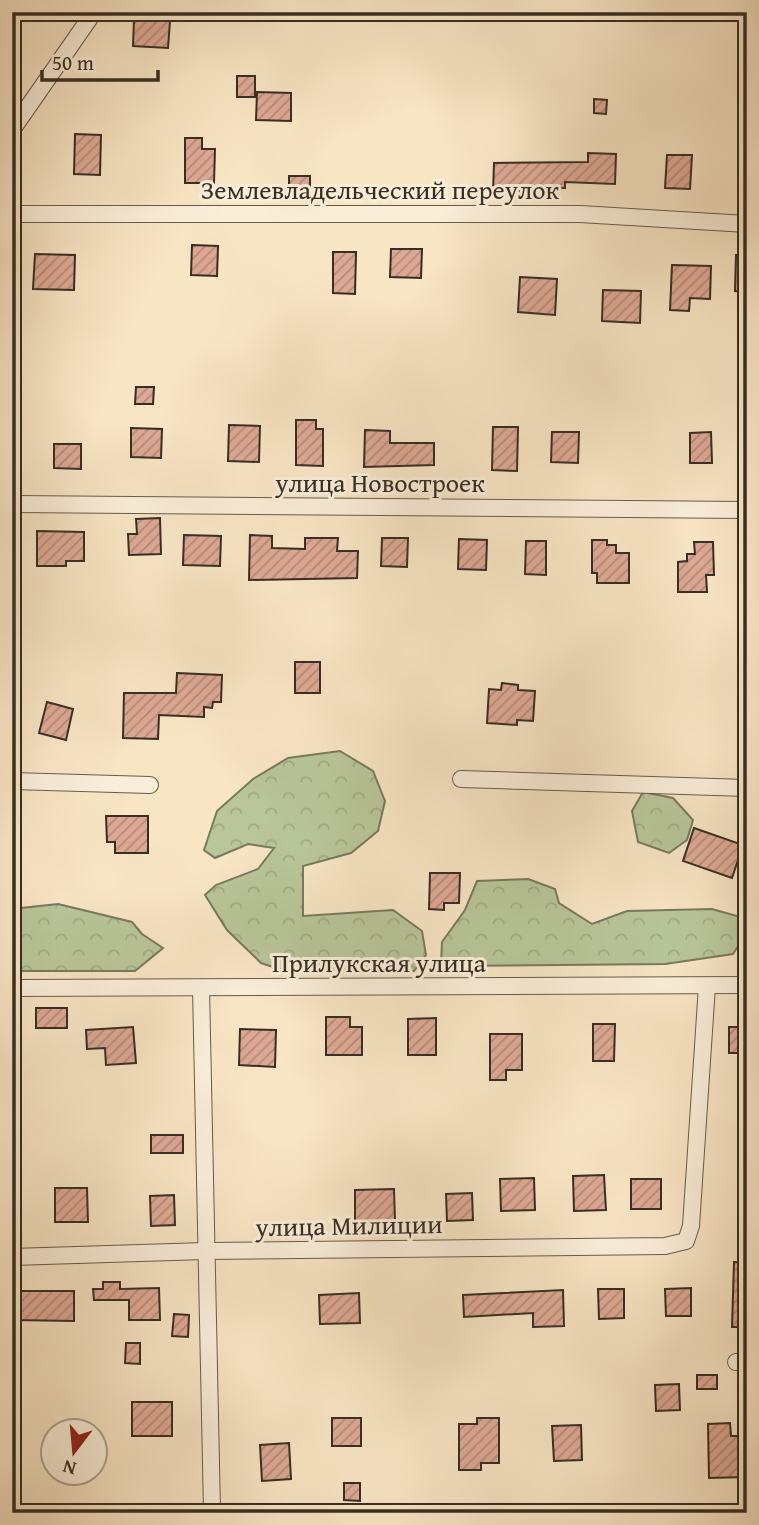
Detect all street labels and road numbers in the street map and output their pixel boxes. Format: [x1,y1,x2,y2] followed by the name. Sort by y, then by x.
[201,170,560,209] street label: Землевладельческий переулок
[274,463,485,502] street label: улица Новостроек
[272,943,487,982] street label: Прилукская улица
[254,1204,443,1246] street label: улица Милиции

